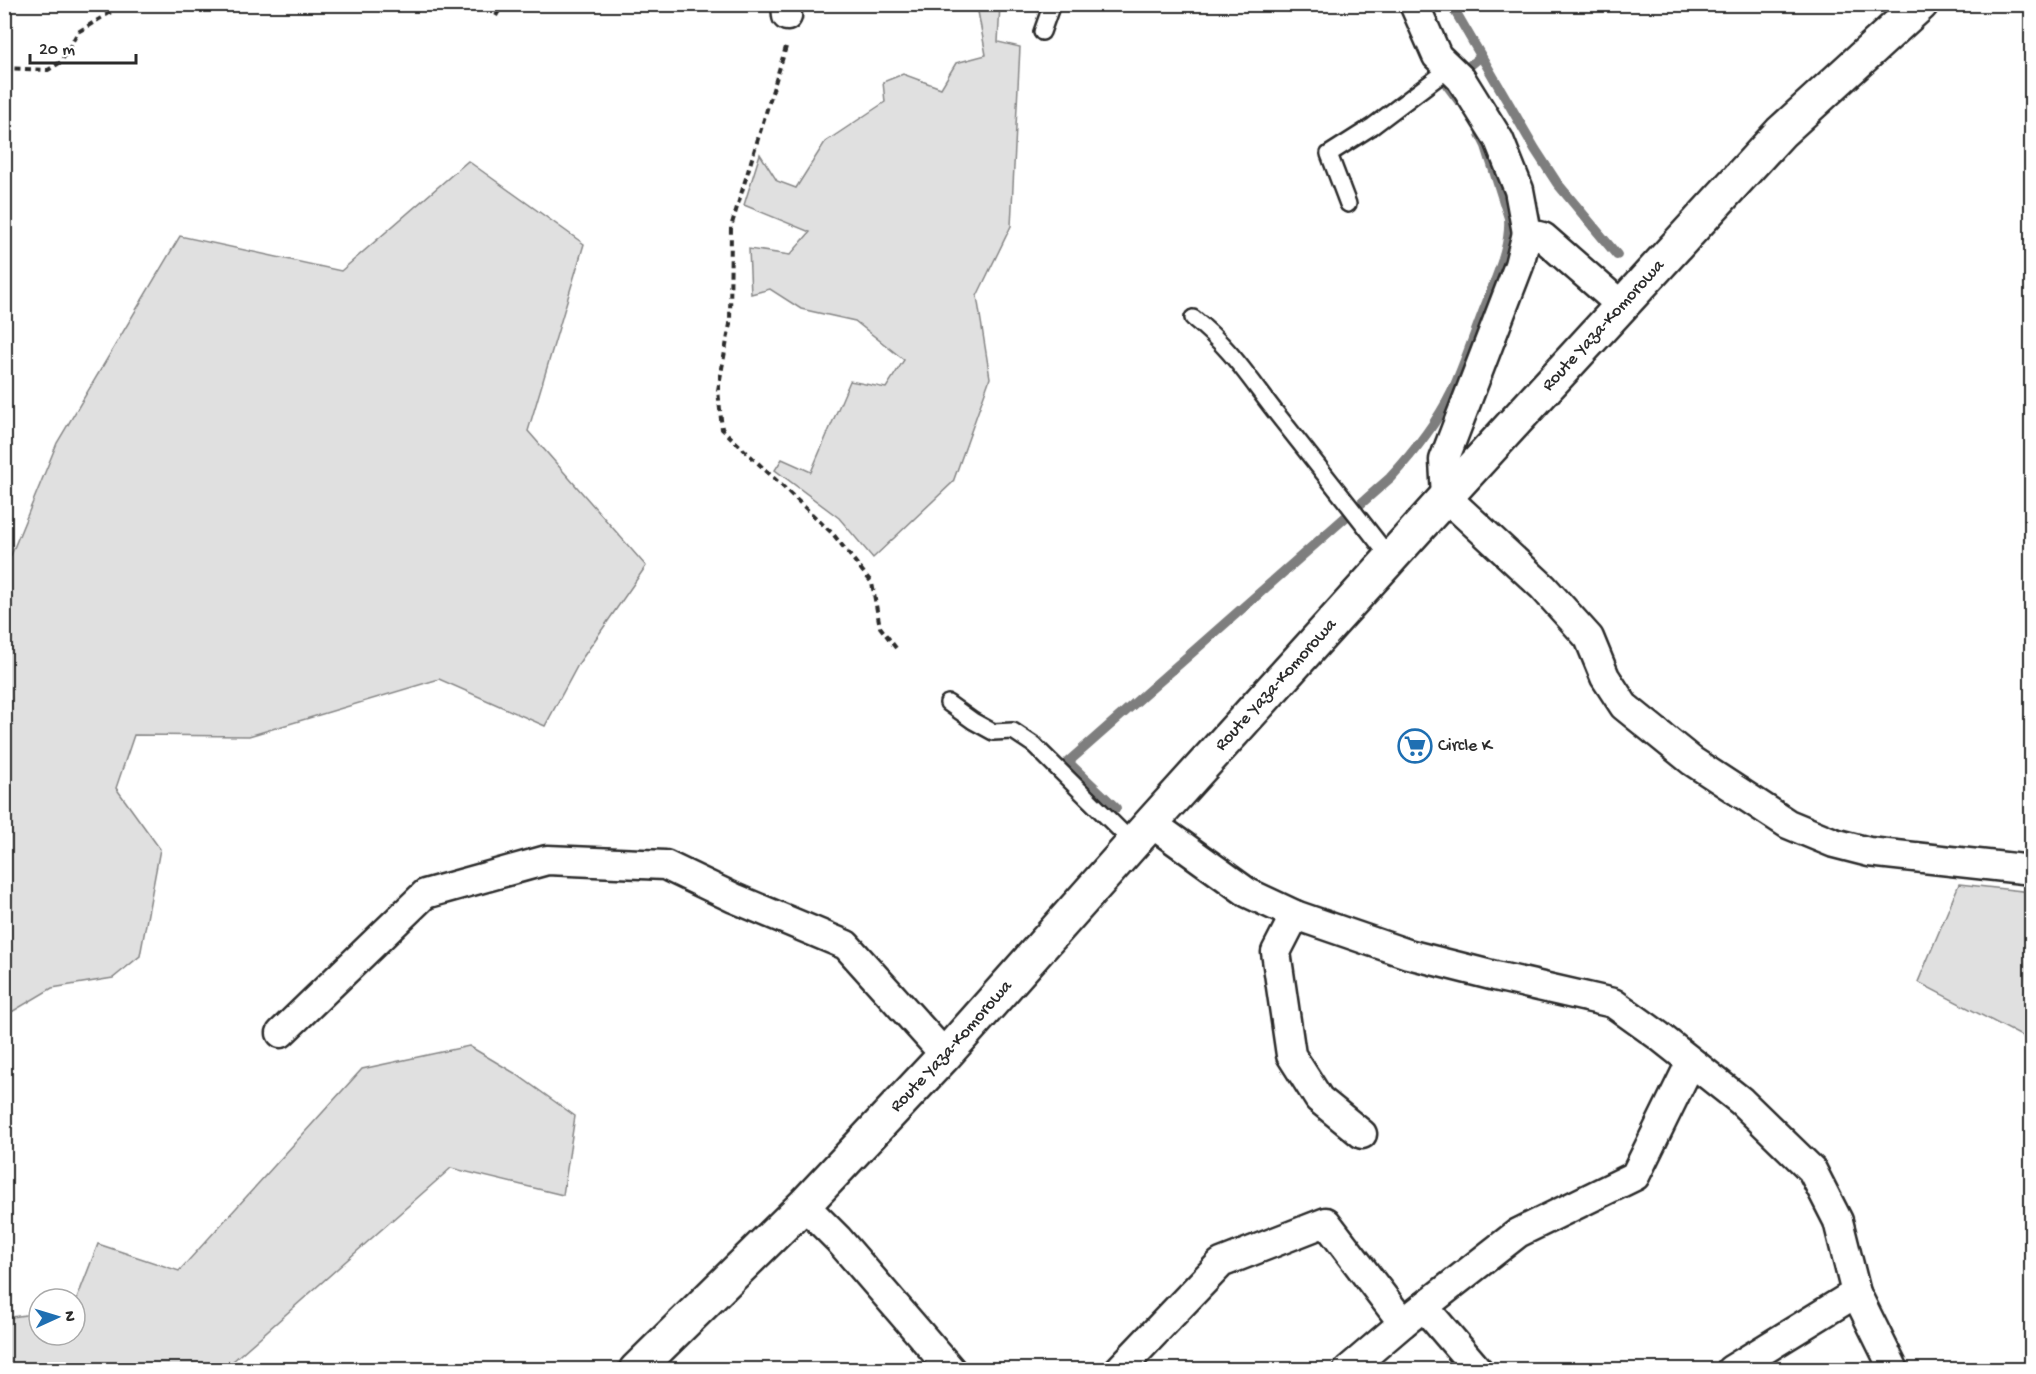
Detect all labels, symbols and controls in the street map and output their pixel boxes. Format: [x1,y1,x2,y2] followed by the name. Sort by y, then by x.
[30,27,136,65] scale bar
[39,40,75,61] text: 20 m
[1538,255,1670,396] street label: Route Yaza-Komorowa
[1211,614,1342,755] street label: Route Yaza-Komorowa
[1397,728,1433,764] supermarket icon: Circle K
[1438,736,1494,757] place label: Circle K
[886,975,1017,1117] street label: Route Yaza-Komorowa
[27,1287,87,1347] north arrow
[59,1310,78,1323] text: N

